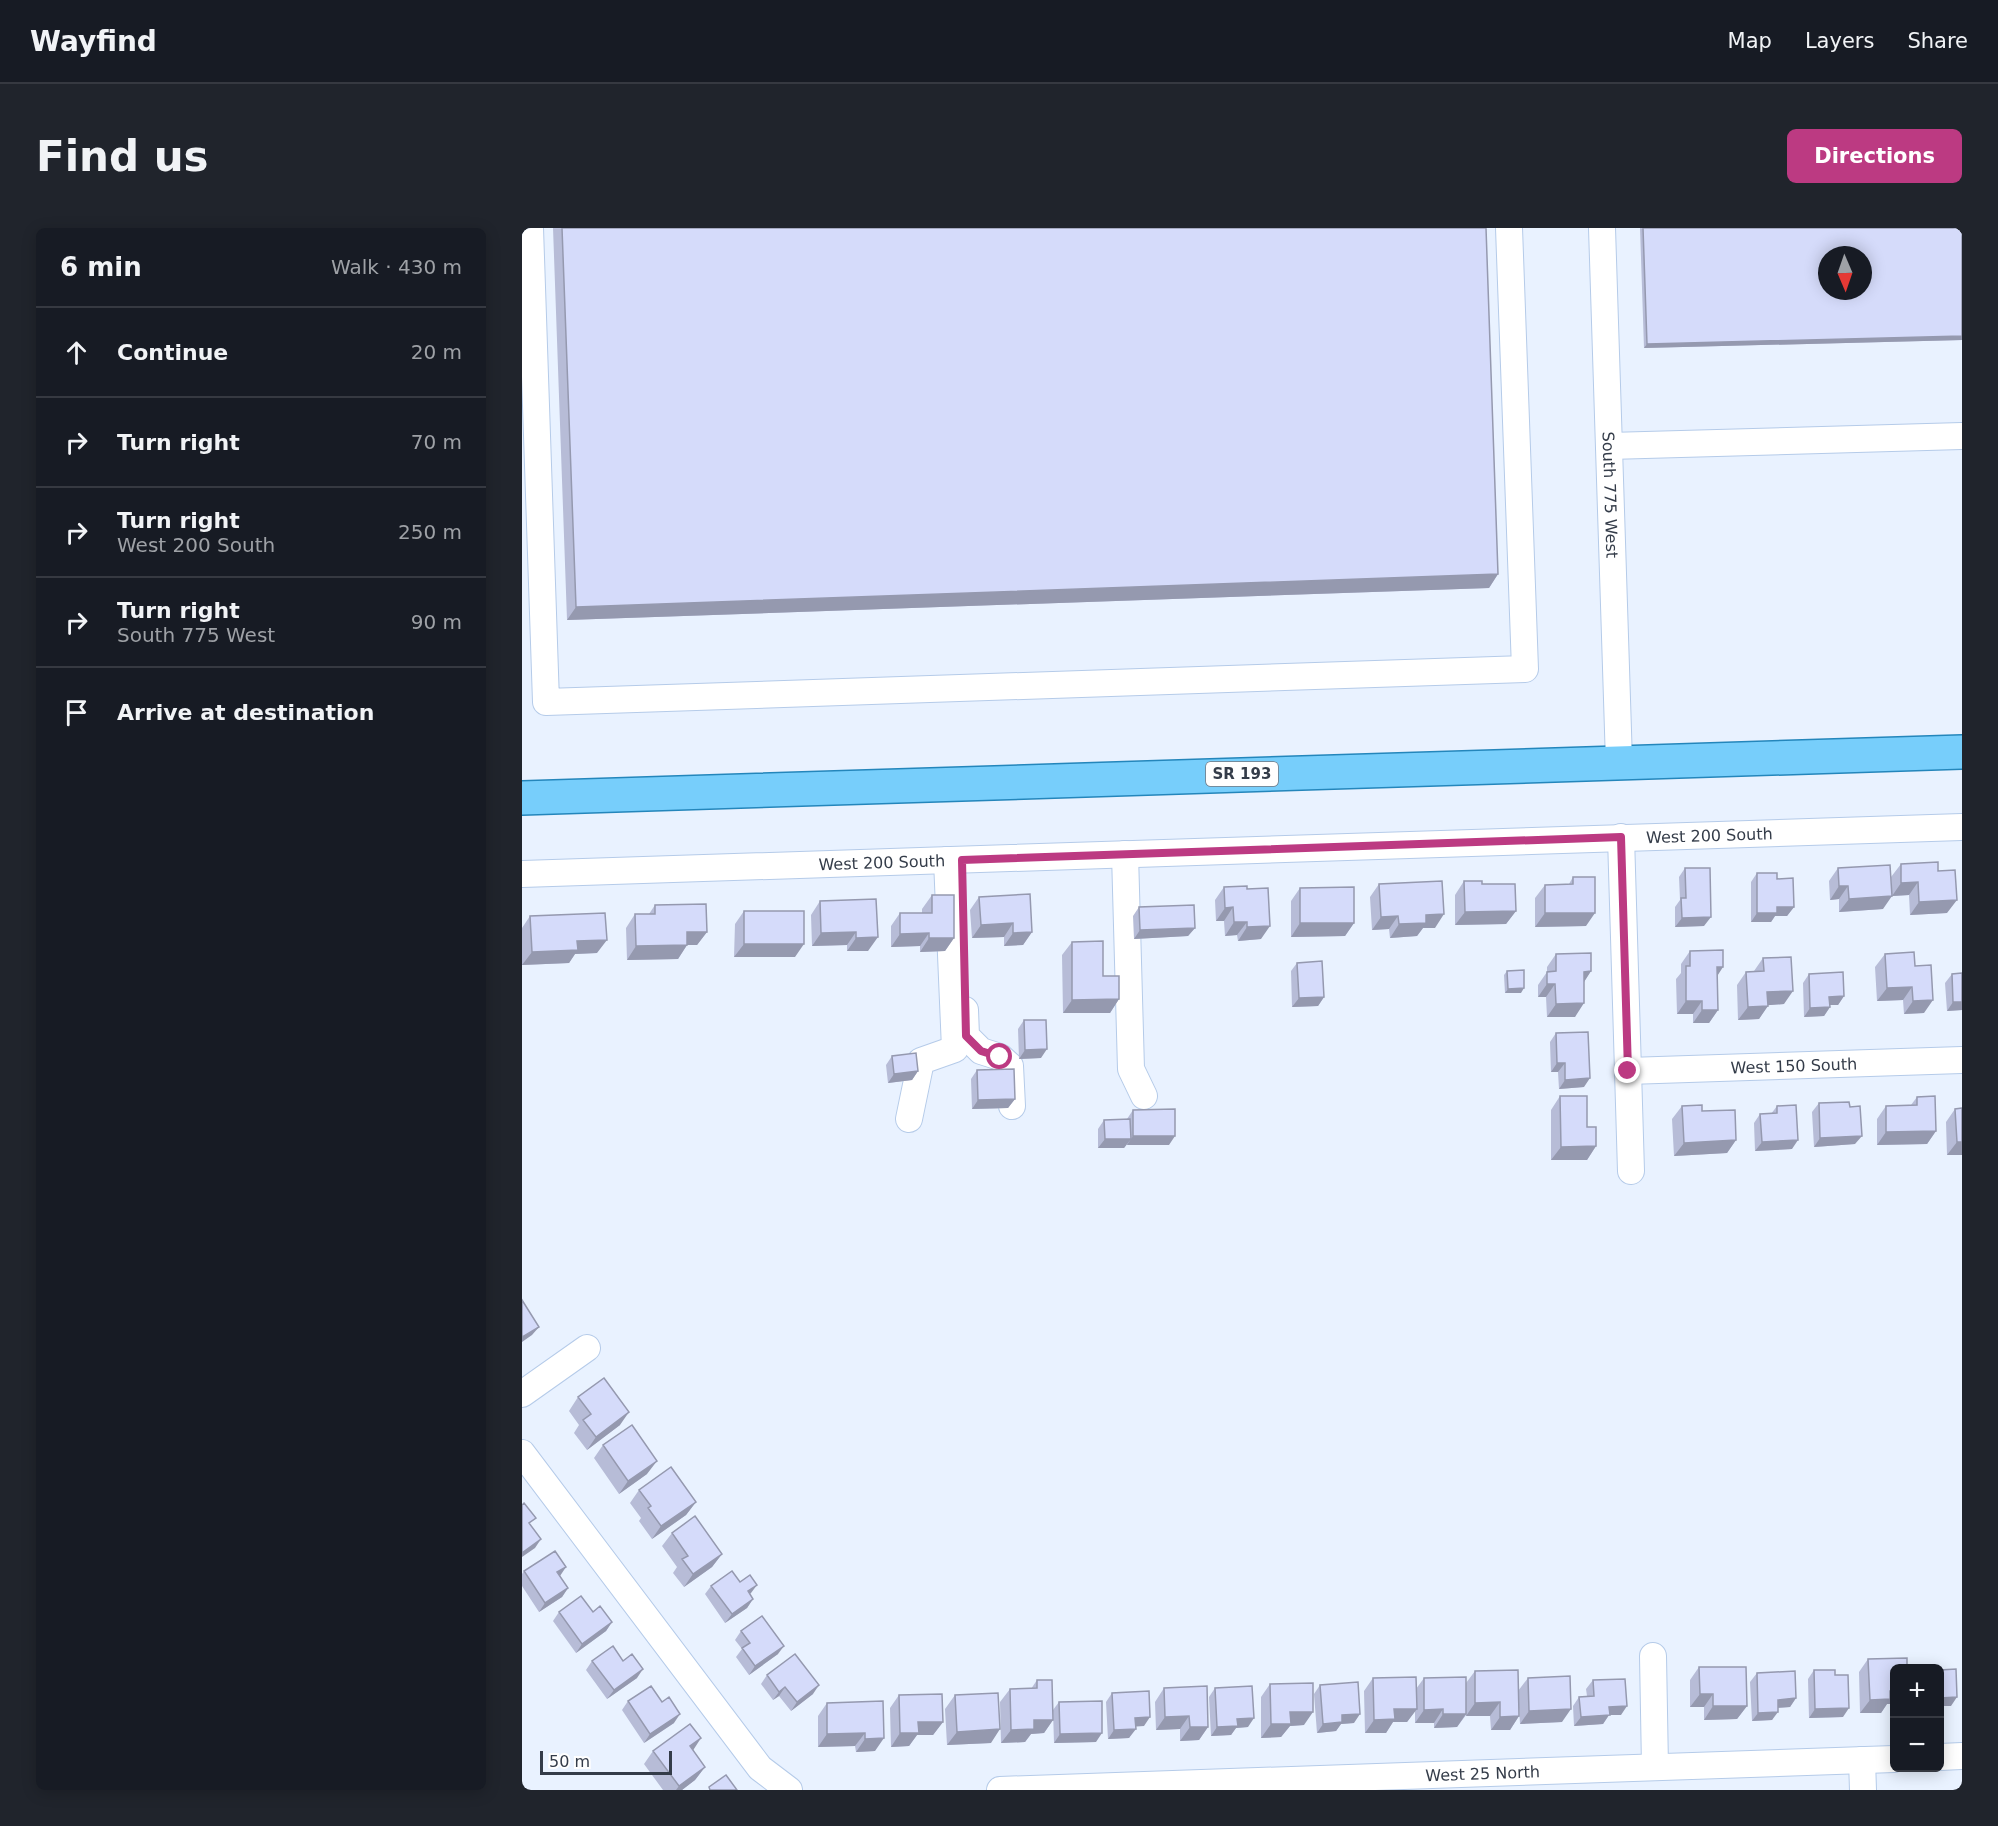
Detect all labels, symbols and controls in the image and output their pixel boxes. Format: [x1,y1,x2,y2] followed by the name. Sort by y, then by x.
[30,25,157,58] text: Wayfind
[1728,29,1772,53] text: Map
[1805,29,1874,53] text: Layers
[1907,29,1968,53] text: Share
[1787,129,1962,183] button: Directions
[36,132,209,181] text: Find us
[1818,246,1872,300] north arrow
[60,252,142,282] text: 6 min
[331,255,462,279] text: Walk · 430 m
[60,336,93,369] icon: ahead
[117,340,228,365] text: Continue
[411,340,462,364] text: 20 m
[60,426,93,459] icon: right
[117,430,240,455] text: Turn right
[411,430,462,454] text: 70 m
[1598,431,1622,558] street label: South 775 West
[117,508,240,533] text: Turn right
[60,516,93,549] icon: right
[398,520,462,544] text: 250 m
[117,533,275,557] text: West 200 South
[117,598,240,623] text: Turn right
[60,606,93,639] icon: right
[411,610,462,634] text: 90 m
[117,623,275,647] text: South 775 West
[60,696,93,729] icon: arrive
[117,700,374,725] text: Arrive at destination
[1206,762,1278,786] road number: SR 193
[1646,824,1773,847] street label: West 200 South
[818,851,945,874] street label: West 200 South
[986,1043,1012,1069] route start
[1730,1054,1858,1078] street label: West 150 South
[1614,1057,1640,1083] route end
[1890,1664,1944,1772] map controls
[1890,1664,1944,1718] button: +
[1890,1718,1944,1772] button: −
[540,1748,672,1776] scale bar
[549,1752,590,1771] text: 50 m
[1425,1762,1540,1785] street label: West 25 North

